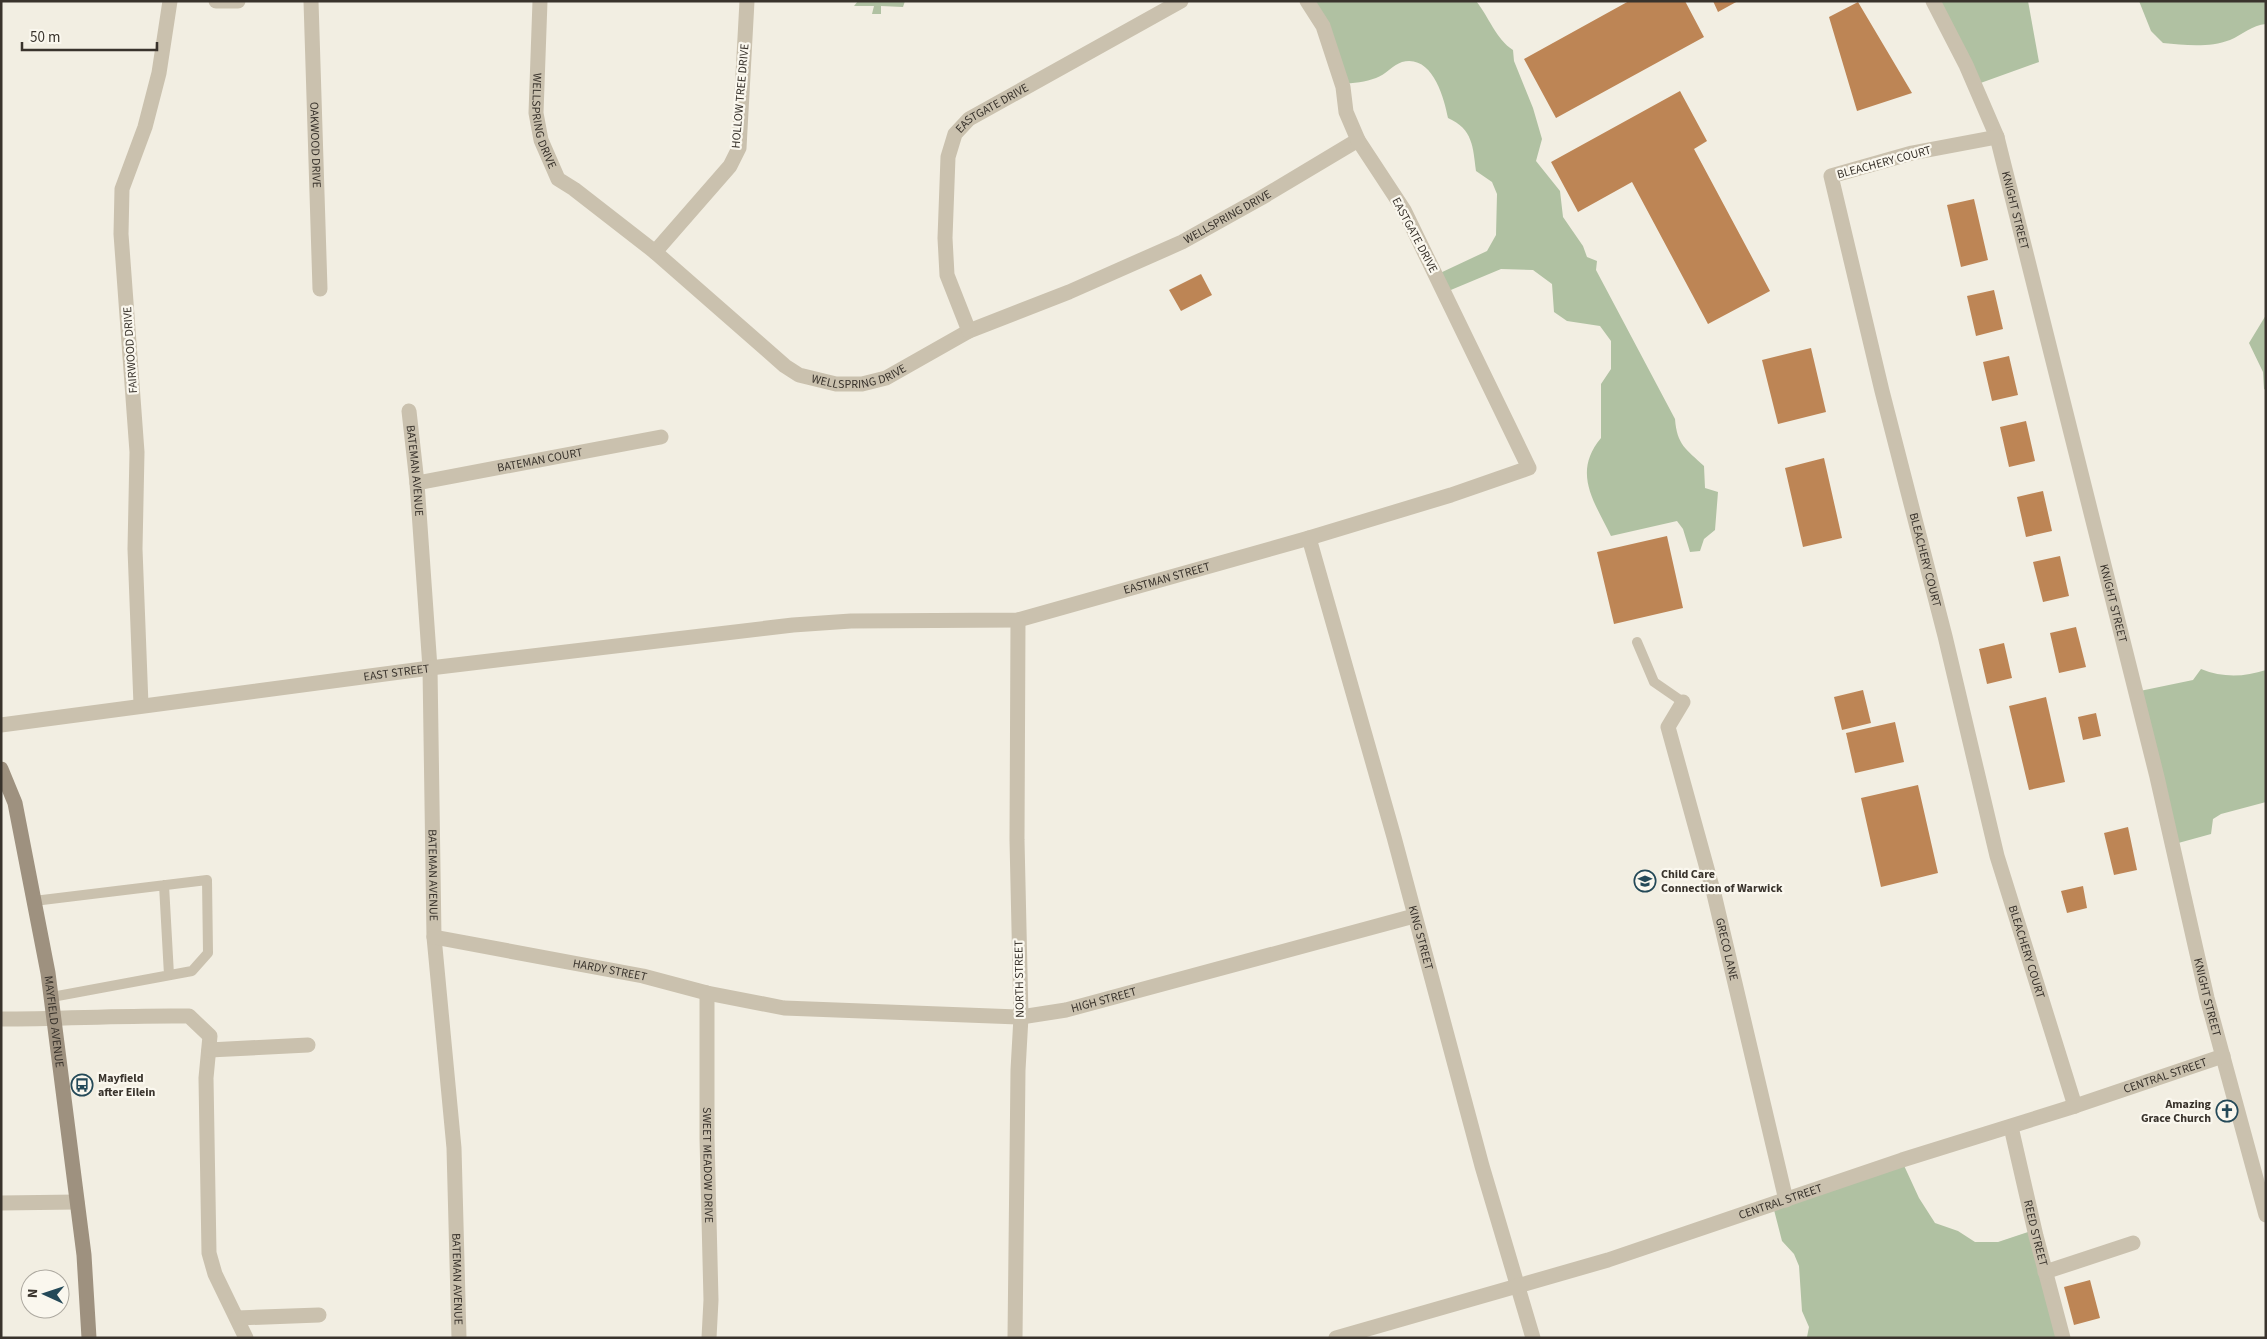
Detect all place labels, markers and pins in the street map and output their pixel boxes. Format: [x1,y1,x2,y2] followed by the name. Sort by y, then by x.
[1661,866,1783,897] place label: Child Care Connection of Warwick
[1633,869,1657,893] school or university icon: Child Care Connection of Warwick
[98,1070,156,1101] place label: Mayfield after Eilein
[70,1073,94,1097] bus stop icon: Mayfield after Eilein
[2141,1096,2212,1127] place label: Amazing Grace Church
[2215,1099,2239,1123] church icon: Amazing Grace Church

